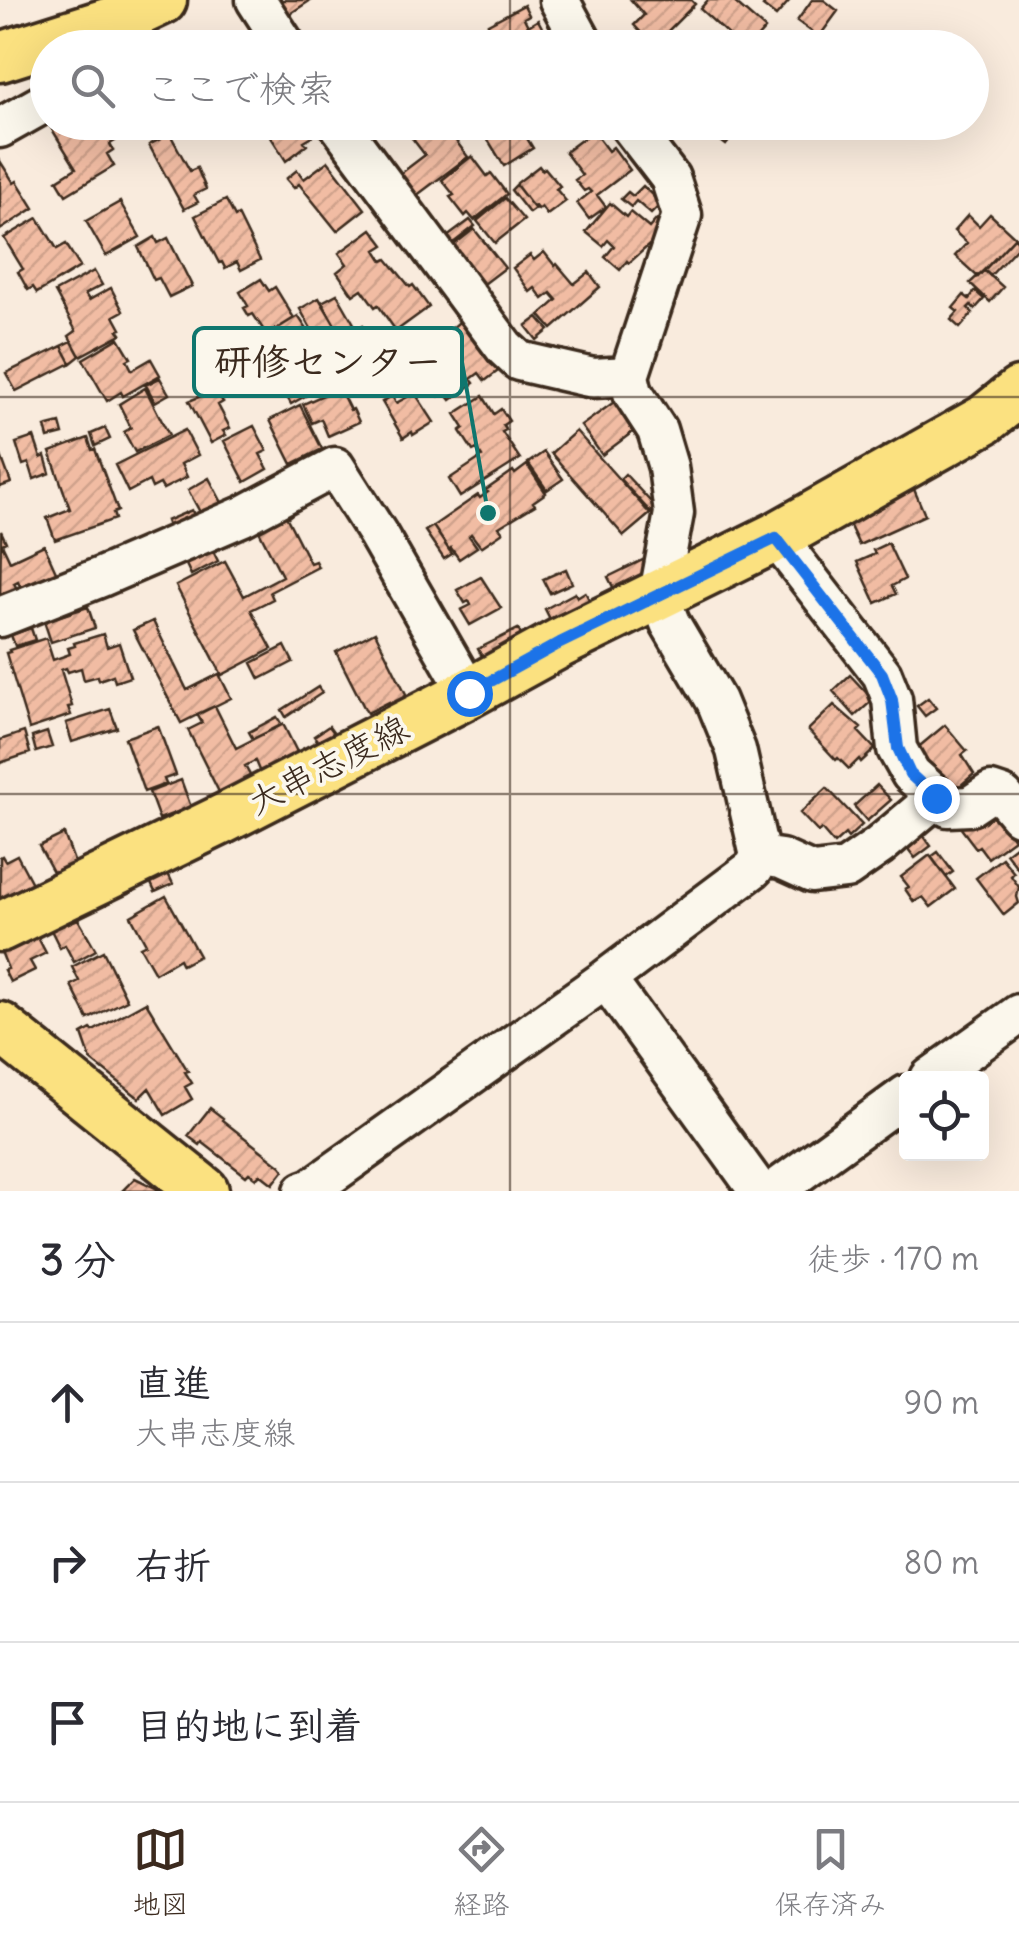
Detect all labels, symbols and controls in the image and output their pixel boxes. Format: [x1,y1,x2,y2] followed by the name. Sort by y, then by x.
[30,30,989,140] search box
[65,58,120,113] icon: search
[145,65,335,112] text: ここで検索
[194,328,462,396] callout: 研修センター
[214,338,442,385] text: 研修センター
[447,671,493,717] route start
[240,705,416,823] street label: 大串志度線
[914,776,960,822] route end
[899,1071,989,1161] map controls
[899,1071,989,1161] button: locate
[40,1234,116,1286] text: 3 分
[808,1238,979,1279] text: 徒歩 · 170 m
[135,1359,211,1406] text: 直進
[40,1375,95,1430] icon: ahead
[904,1382,979,1423] text: 90 m
[135,1412,295,1453] text: 大串志度線
[40,1535,95,1590] icon: right
[135,1542,211,1589] text: 右折
[904,1542,979,1583] text: 80 m
[40,1695,95,1750] icon: arrive
[135,1702,363,1749] text: 目的地に到着
[132,1822,189,1922] tab: 地図
[453,1822,510,1922] tab: 経路
[774,1822,887,1922] tab: 保存済み

